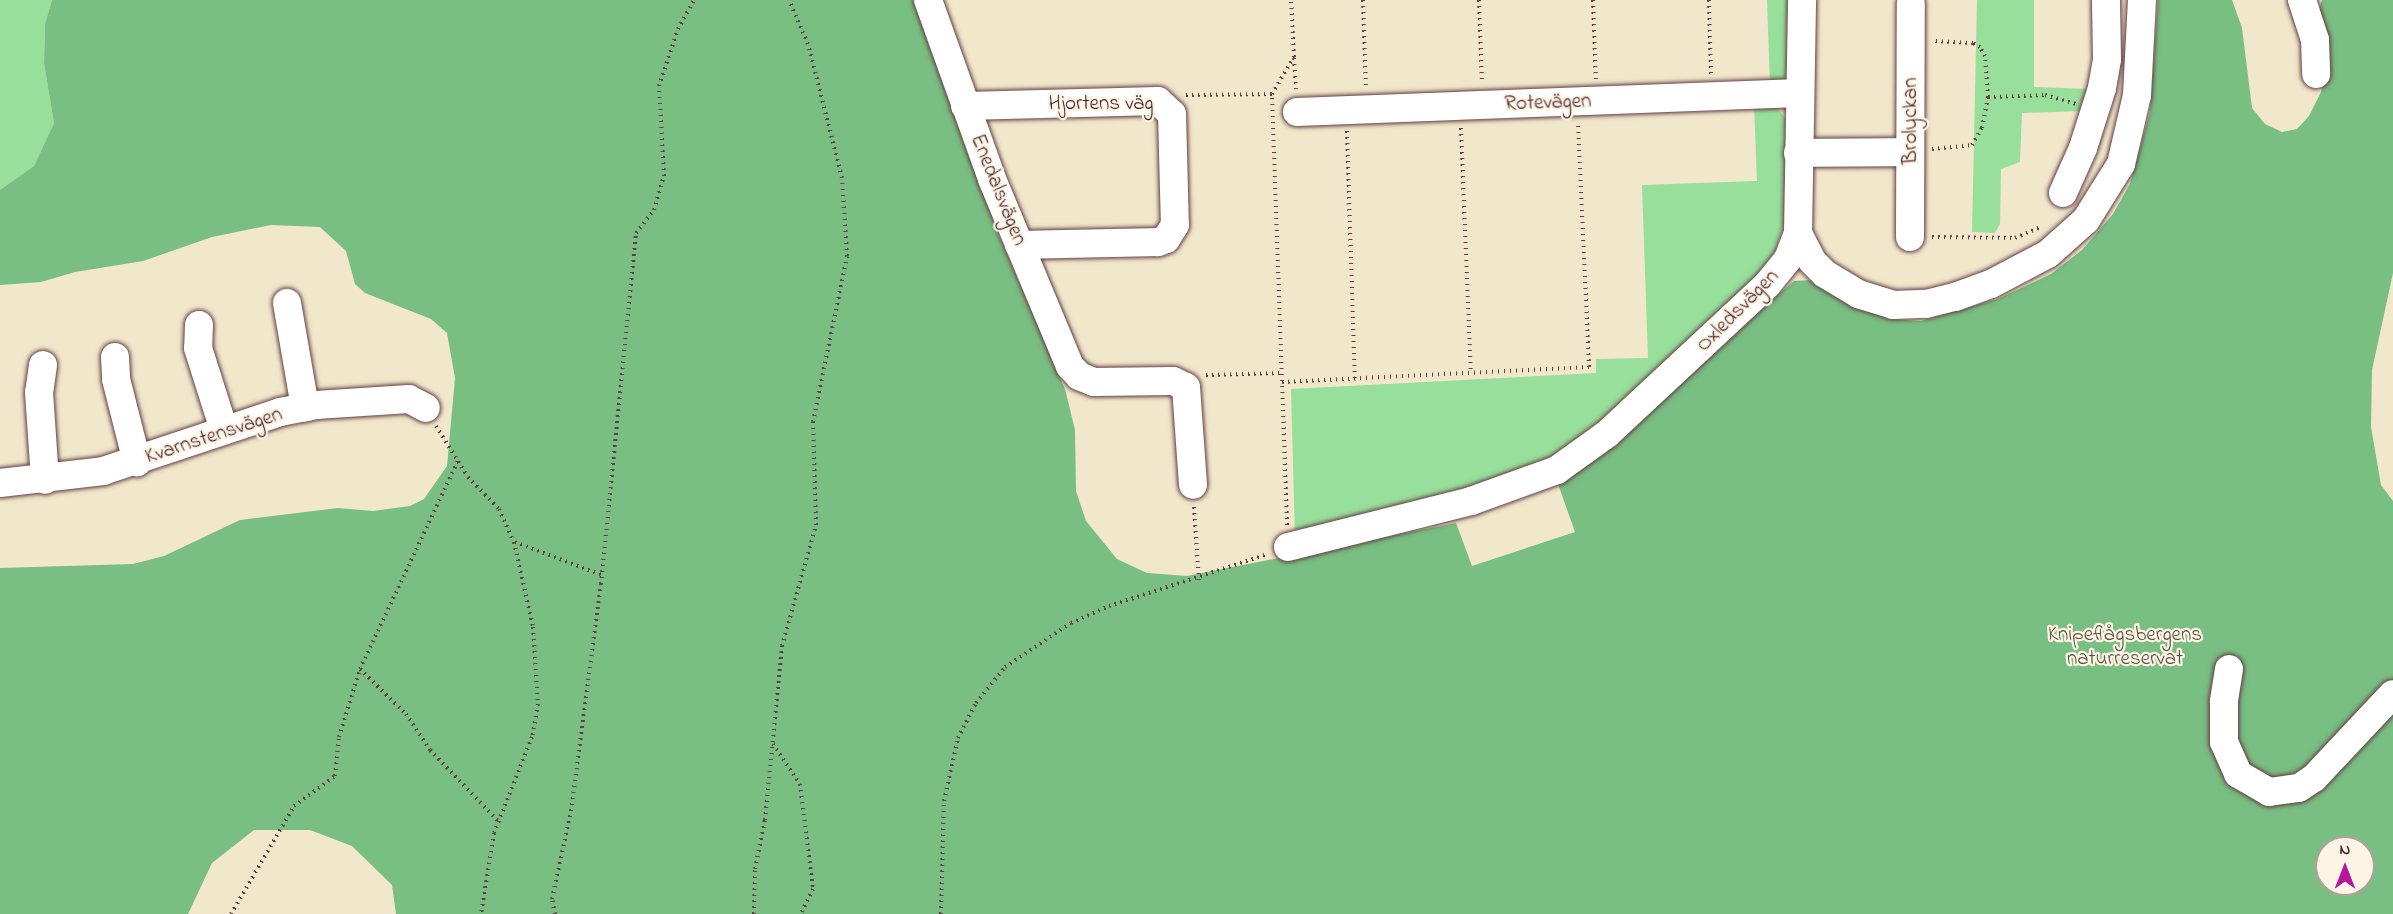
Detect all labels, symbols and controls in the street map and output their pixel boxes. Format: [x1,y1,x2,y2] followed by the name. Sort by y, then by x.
[1898,78,1924,164] street label: Brolyckan
[1504,89,1592,117] street label: Rotevägen
[1049,91,1153,117] street label: Hjortens väg
[964,131,1032,249] street label: Enedalsvägen
[1691,264,1785,358] street label: Oxledsvägen
[142,402,286,470] street label: Kvarnstensvägen
[2048,622,2202,672] park label: Knipeflågsbergens naturreservat
[2315,836,2375,896] north arrow
[2340,838,2350,862] text: N

